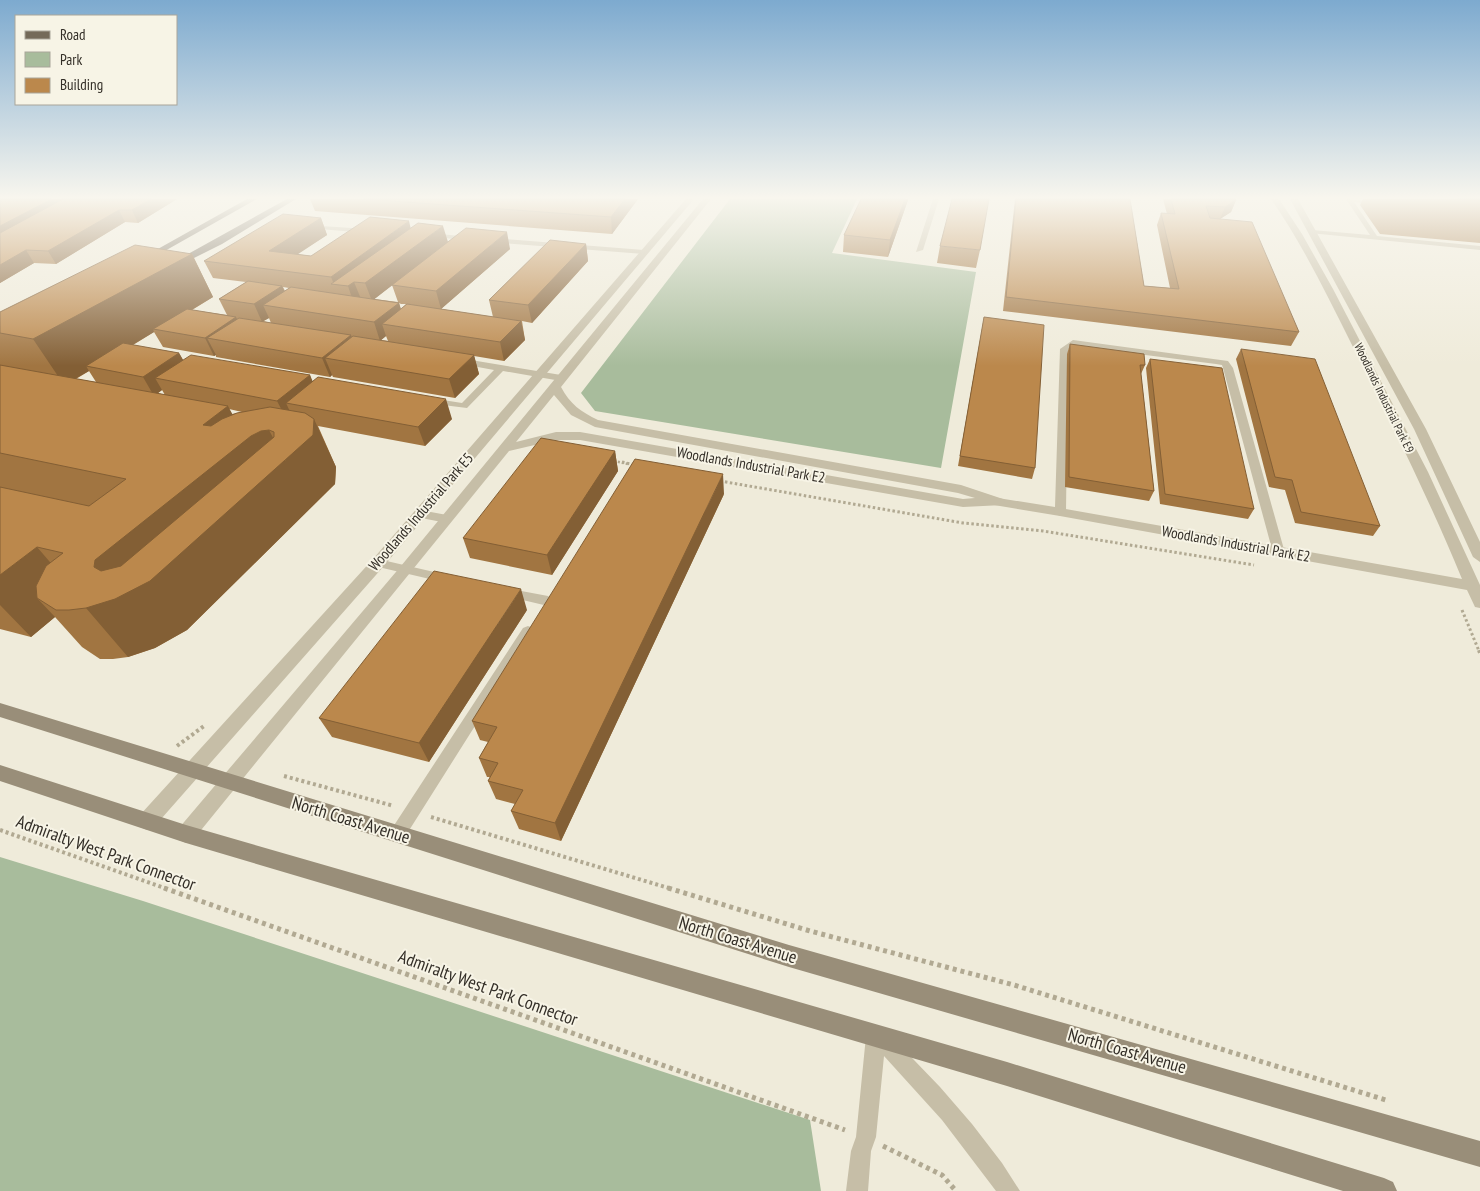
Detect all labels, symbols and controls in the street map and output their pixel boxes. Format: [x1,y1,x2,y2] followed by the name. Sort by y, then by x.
[15,15,178,105] legend
[60,25,86,44] text: Road
[60,50,82,69] text: Park
[60,75,103,94] text: Building
[1351,340,1418,455] street label: Woodlands Industrial Park E9
[675,442,827,487] street label: Woodlands Industrial Park E2
[364,449,477,575] street label: Woodlands Industrial Park E5
[1160,521,1312,566] street label: Woodlands Industrial Park E2
[289,791,413,848] street label: North Coast Avenue
[13,809,199,896] street label: Admiralty West Park Connector
[676,911,800,968] street label: North Coast Avenue
[395,944,581,1031] street label: Admiralty West Park Connector
[1065,1023,1189,1078] street label: North Coast Avenue

